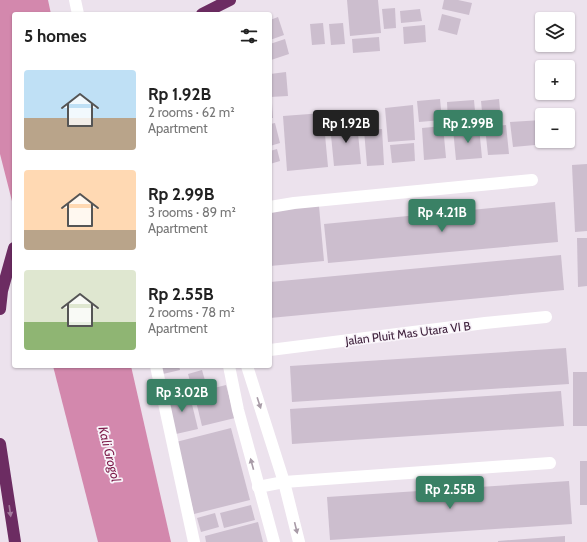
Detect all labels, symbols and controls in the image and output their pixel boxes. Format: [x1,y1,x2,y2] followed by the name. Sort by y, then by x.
[535,12,575,148] map controls
[535,12,575,52] button: layers
[238,25,260,47] icon: filters
[24,26,87,46] text: 5 homes
[535,60,575,100] button: +
[148,84,211,104] text: Rp 1.92B
[56,86,104,134] icon: home
[148,104,235,120] text: 2 rooms · 62 m²
[535,108,575,148] button: −
[305,110,387,144] pin: Rp 1.92B
[427,110,509,144] pin: Rp 2.99B
[322,115,370,131] text: Rp 1.92B
[443,115,493,131] text: Rp 2.99B
[148,120,208,136] text: Apartment
[148,184,214,204] text: Rp 2.99B
[56,186,104,234] icon: home
[401,199,483,233] pin: Rp 4.21B
[148,204,236,220] text: 3 rooms · 89 m²
[417,204,467,220] text: Rp 4.21B
[148,220,208,236] text: Apartment
[148,284,214,304] text: Rp 2.55B
[56,286,104,334] icon: home
[148,304,235,320] text: 2 rooms · 78 m²
[344,318,471,348] street label: Jalan Pluit Mas Utara VI B
[148,320,208,336] text: Apartment
[141,379,223,413] pin: Rp 3.02B
[156,384,208,400] text: Rp 3.02B
[256,398,262,410] one-way arrow
[95,425,125,483] water label: Kali Grogol
[249,458,255,470] one-way arrow
[409,476,491,510] pin: Rp 2.55B
[425,481,475,497] text: Rp 2.55B
[7,505,13,517] one-way arrow
[293,522,299,534] one-way arrow

